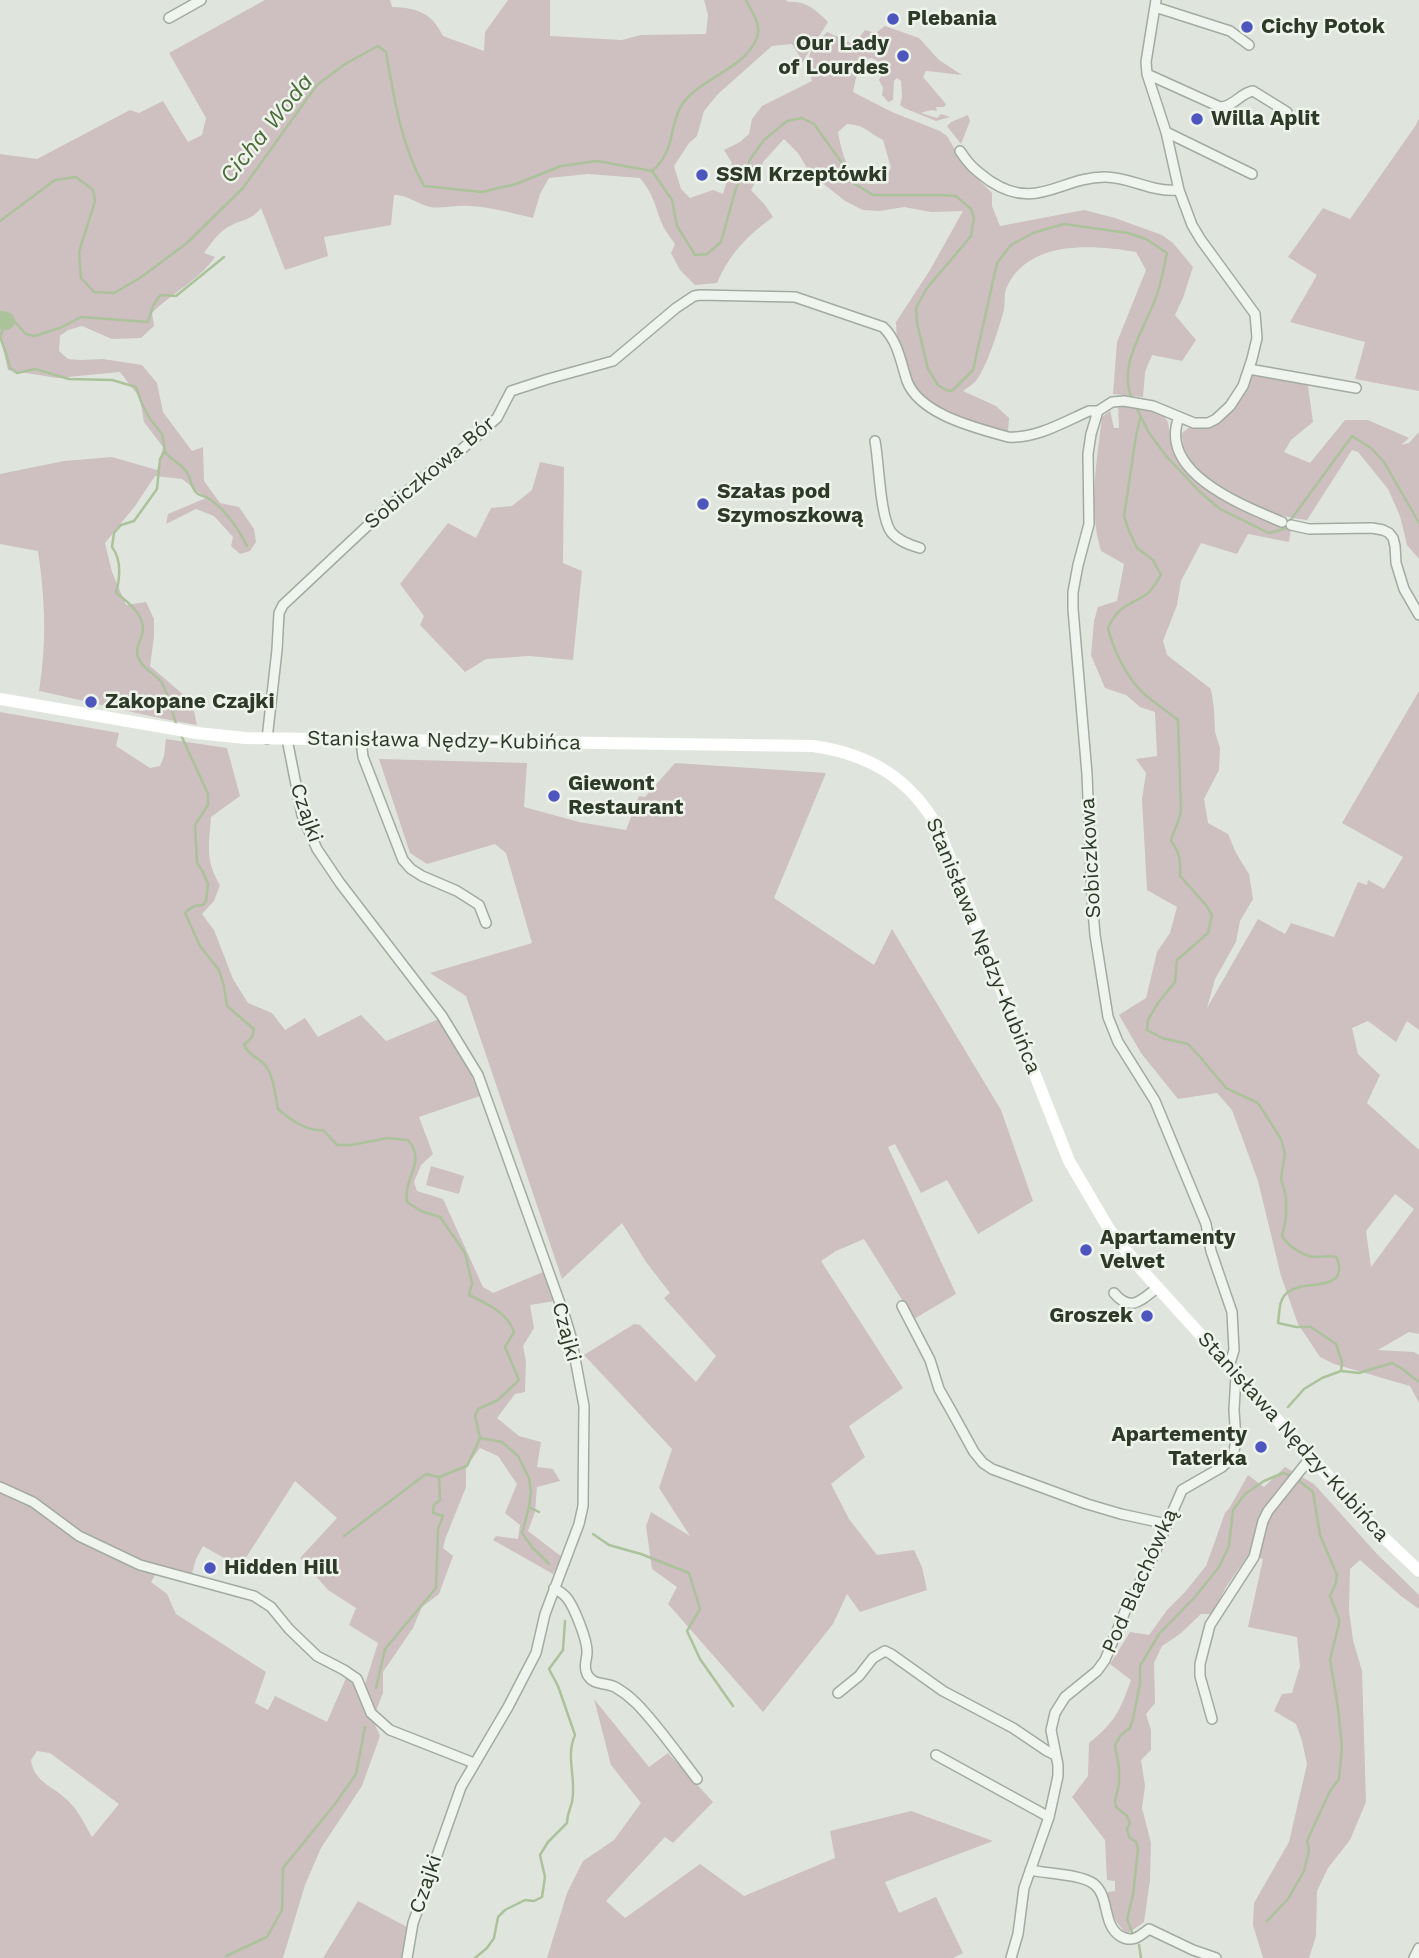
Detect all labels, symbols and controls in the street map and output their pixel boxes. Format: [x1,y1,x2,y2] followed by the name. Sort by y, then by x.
[907,6,997,32] place label: Plebania
[885,11,901,27] marker: Plebania
[1261,14,1385,40] place label: Cichy Potok
[1239,19,1255,35] marker: Cichy Potok
[778,31,889,81] place label: Our Lady of Lourdes
[895,48,911,64] marker: Our Lady of Lourdes
[215,69,319,189] water label: Cicha Woda
[1211,106,1320,132] place label: Willa Aplit
[1189,111,1205,127] marker: Willa Aplit
[716,162,887,188] place label: SSM Krzeptówki
[694,167,710,183] marker: SSM Krzeptówki
[360,411,500,535] street label: Sobiczkowa Bór
[717,479,863,529] place label: Szałas pod Szymoszkową
[695,496,711,512] marker: Szałas pod Szymoszkową
[105,689,275,715] place label: Zakopane Czajki
[83,694,99,710] marker: Zakopane Czajki
[307,726,581,756] street label: Stanisława Nędzy-Kubińca
[568,771,683,821] place label: Giewont Restaurant
[284,780,328,846] street label: Czajki
[546,788,562,804] marker: Giewont Restaurant
[1075,797,1107,919] street label: Sobiczkowa
[920,814,1046,1078] street label: Stanisława Nędzy-Kubińca
[1100,1225,1236,1275] place label: Apartamenty Velvet
[1078,1242,1094,1258] marker: Apartamenty Velvet
[546,1299,586,1365] street label: Czajki
[1049,1303,1133,1329] place label: Groszek
[1139,1308,1155,1324] marker: Groszek
[1192,1327,1394,1547] street label: Stanisława Nędzy-Kubińca
[1112,1422,1247,1472] place label: Apartementy Taterka
[1253,1439,1269,1455] marker: Apartementy Taterka
[1097,1505,1183,1657] street label: Pod Blachówką
[224,1555,339,1581] place label: Hidden Hill
[202,1560,218,1576] marker: Hidden Hill
[404,1851,448,1917] street label: Czajki

